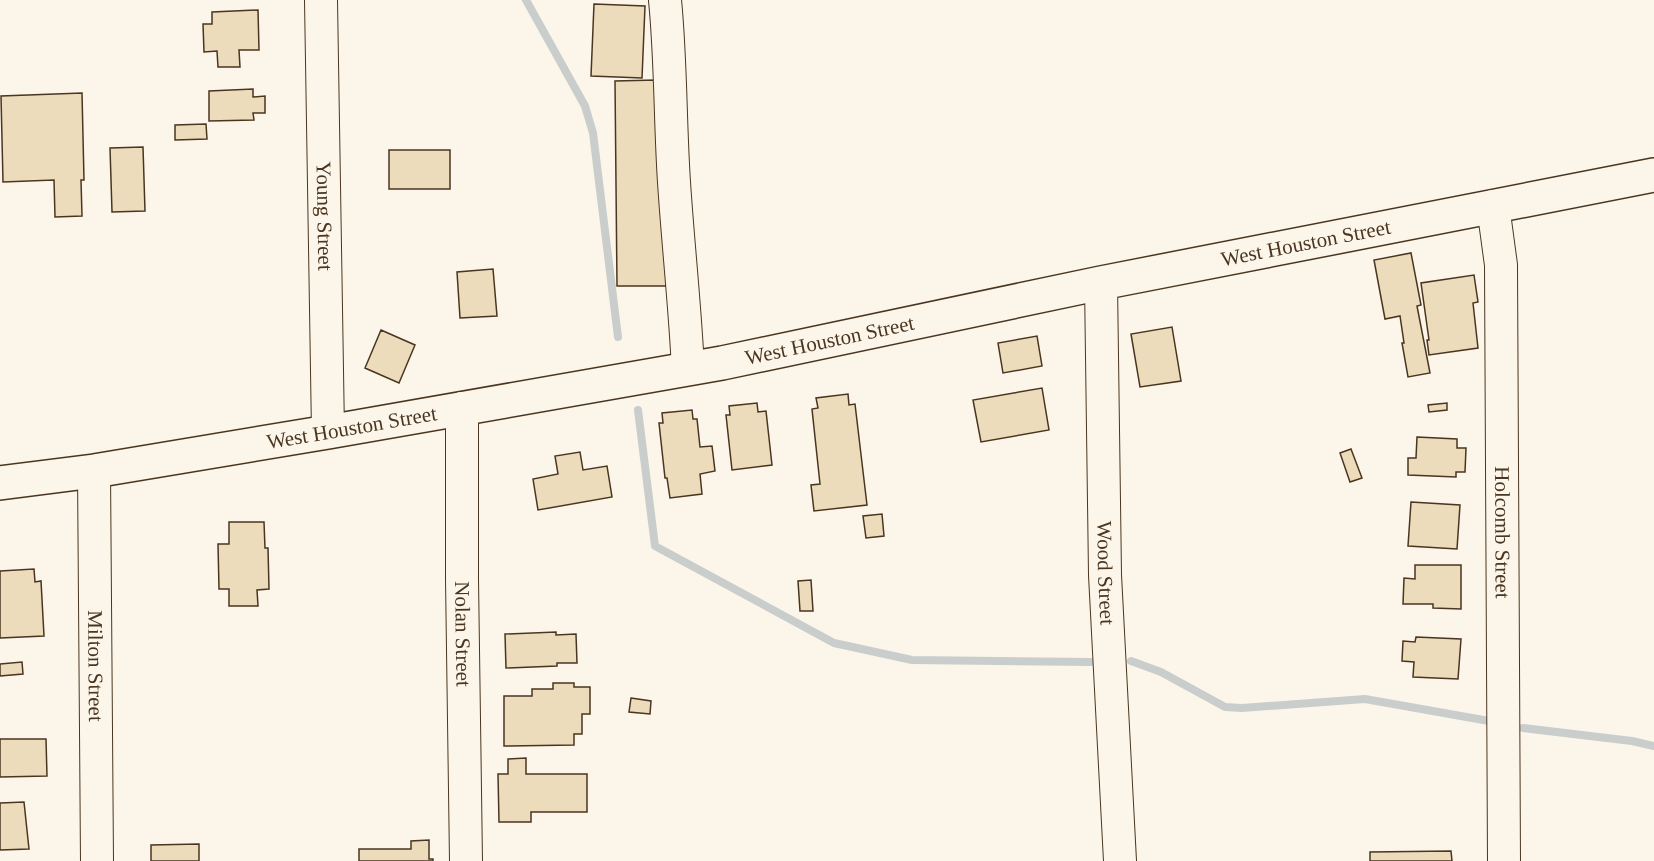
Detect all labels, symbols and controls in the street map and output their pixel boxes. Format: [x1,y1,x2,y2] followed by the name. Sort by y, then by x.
[312,161,337,271] street label: Young Street
[1219,215,1393,271] street label: West Houston Street
[743,311,917,370] street label: West Houston Street
[265,401,439,454] street label: West Houston Street
[1490,466,1515,599] street label: Holcomb Street
[1092,521,1120,626] street label: Wood Street
[450,581,476,687] street label: Nolan Street
[83,610,108,722] street label: Milton Street

